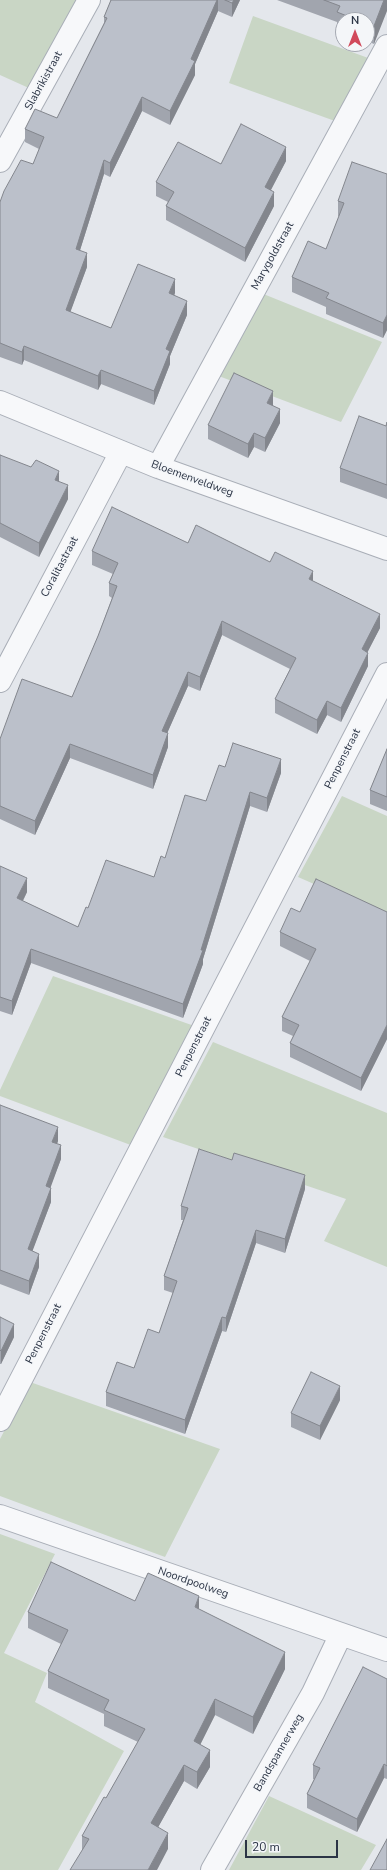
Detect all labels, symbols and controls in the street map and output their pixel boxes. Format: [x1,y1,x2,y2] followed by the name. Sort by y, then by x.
[335,12,375,52] north arrow
[351,13,359,28] text: N
[22,49,66,113] street label: Slabrikistraat
[249,220,297,292] street label: Marygoldstraat
[149,458,235,500] street label: Bloemenveldweg
[38,534,82,600] street label: Coralitastraat
[322,727,364,791] street label: Penpenstraat
[173,1015,215,1079] street label: Penpenstraat
[23,1302,65,1366] street label: Penpenstraat
[156,1565,230,1601] street label: Noordpoolweg
[251,1712,307,1794] street label: Bandspannerweg
[247,1832,340,1858] scale bar
[252,1839,280,1855] text: 20 m

